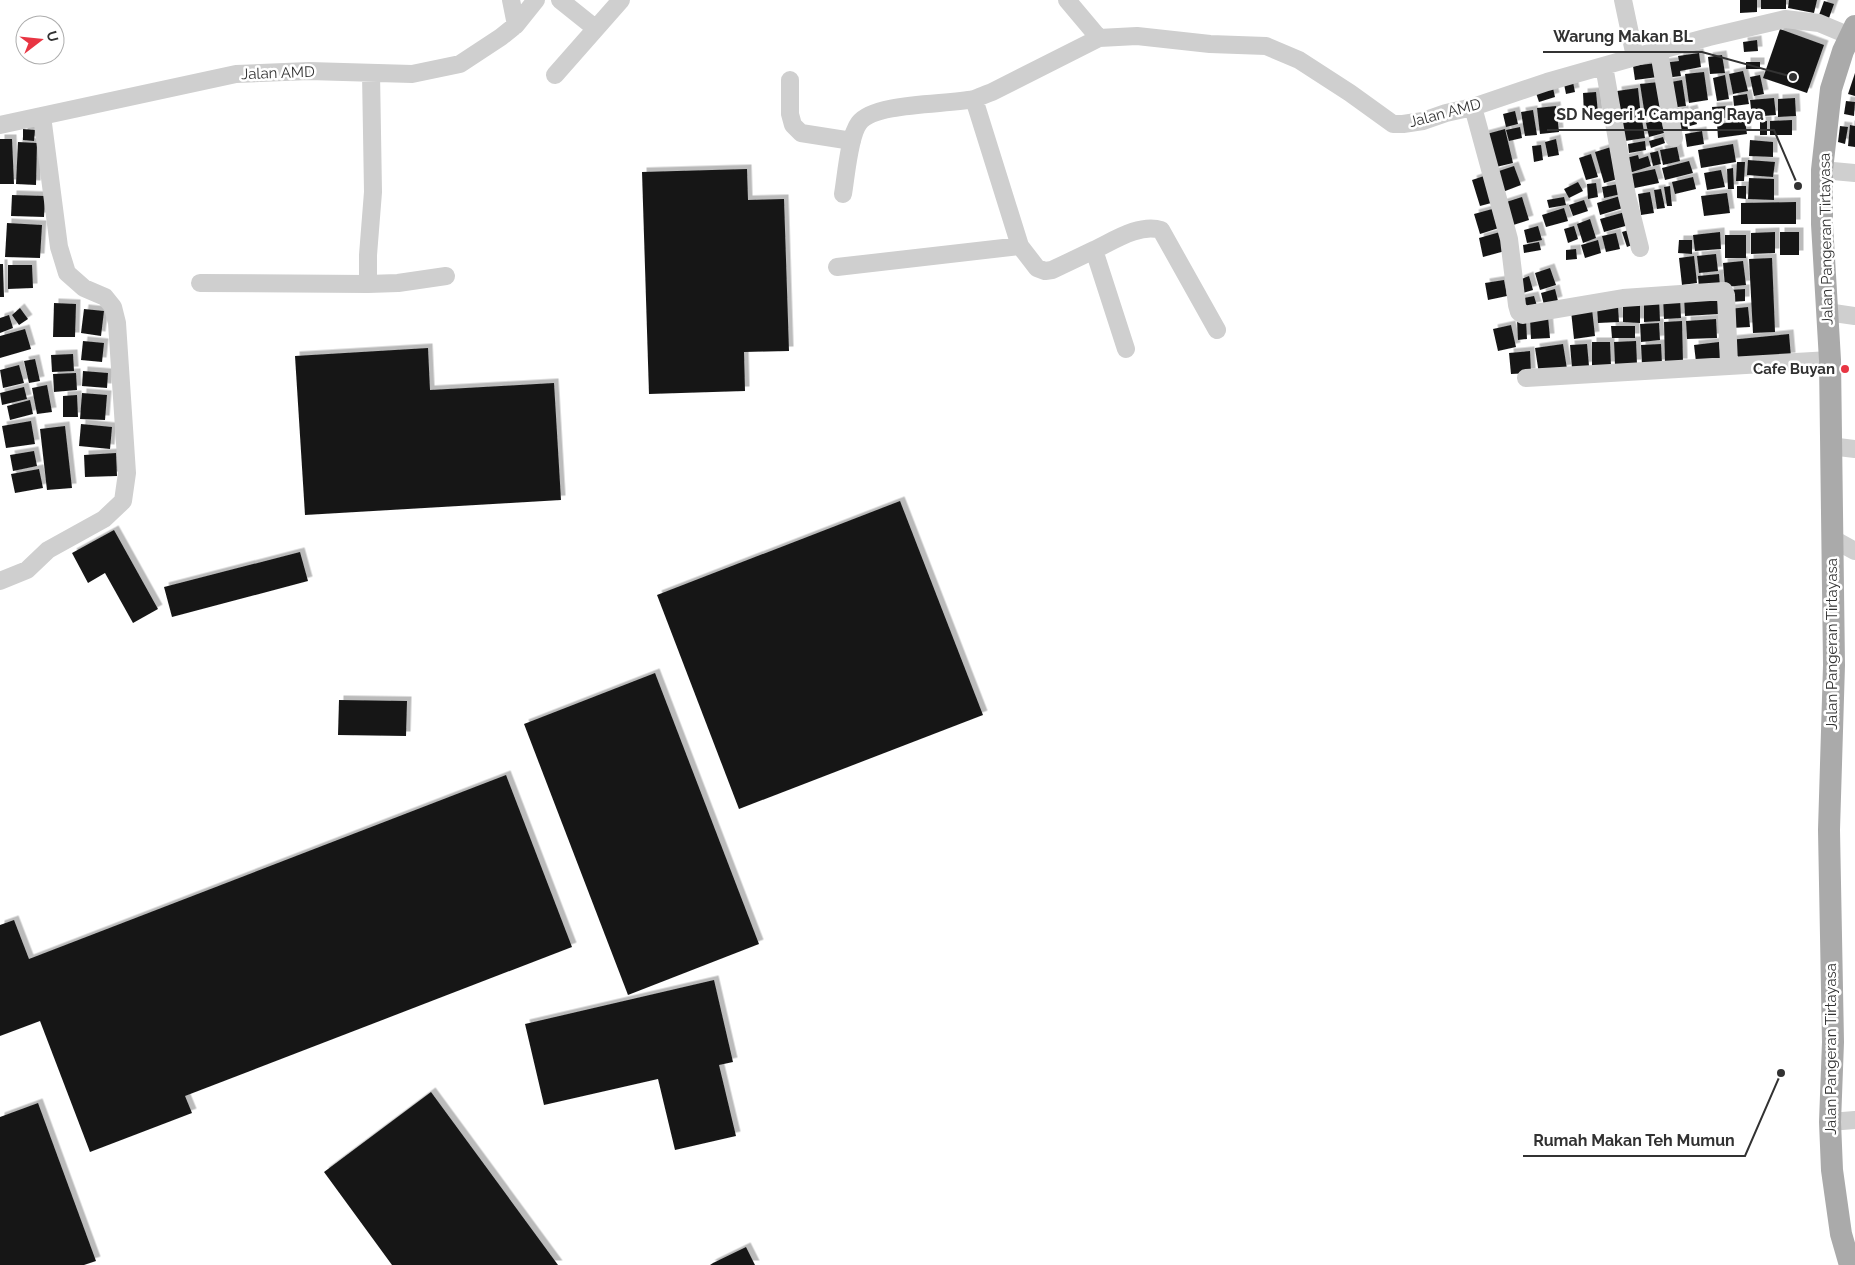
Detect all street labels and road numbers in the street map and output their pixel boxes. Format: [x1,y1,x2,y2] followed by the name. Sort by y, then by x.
[241,63,315,83] street label: Jalan AMD
[1407,95,1483,131] street label: Jalan AMD
[1816,153,1836,325] street label: Jalan Pangeran Tirtayasa
[1823,558,1841,730] street label: Jalan Pangeran Tirtayasa
[1822,963,1840,1135] street label: Jalan Pangeran Tirtayasa

